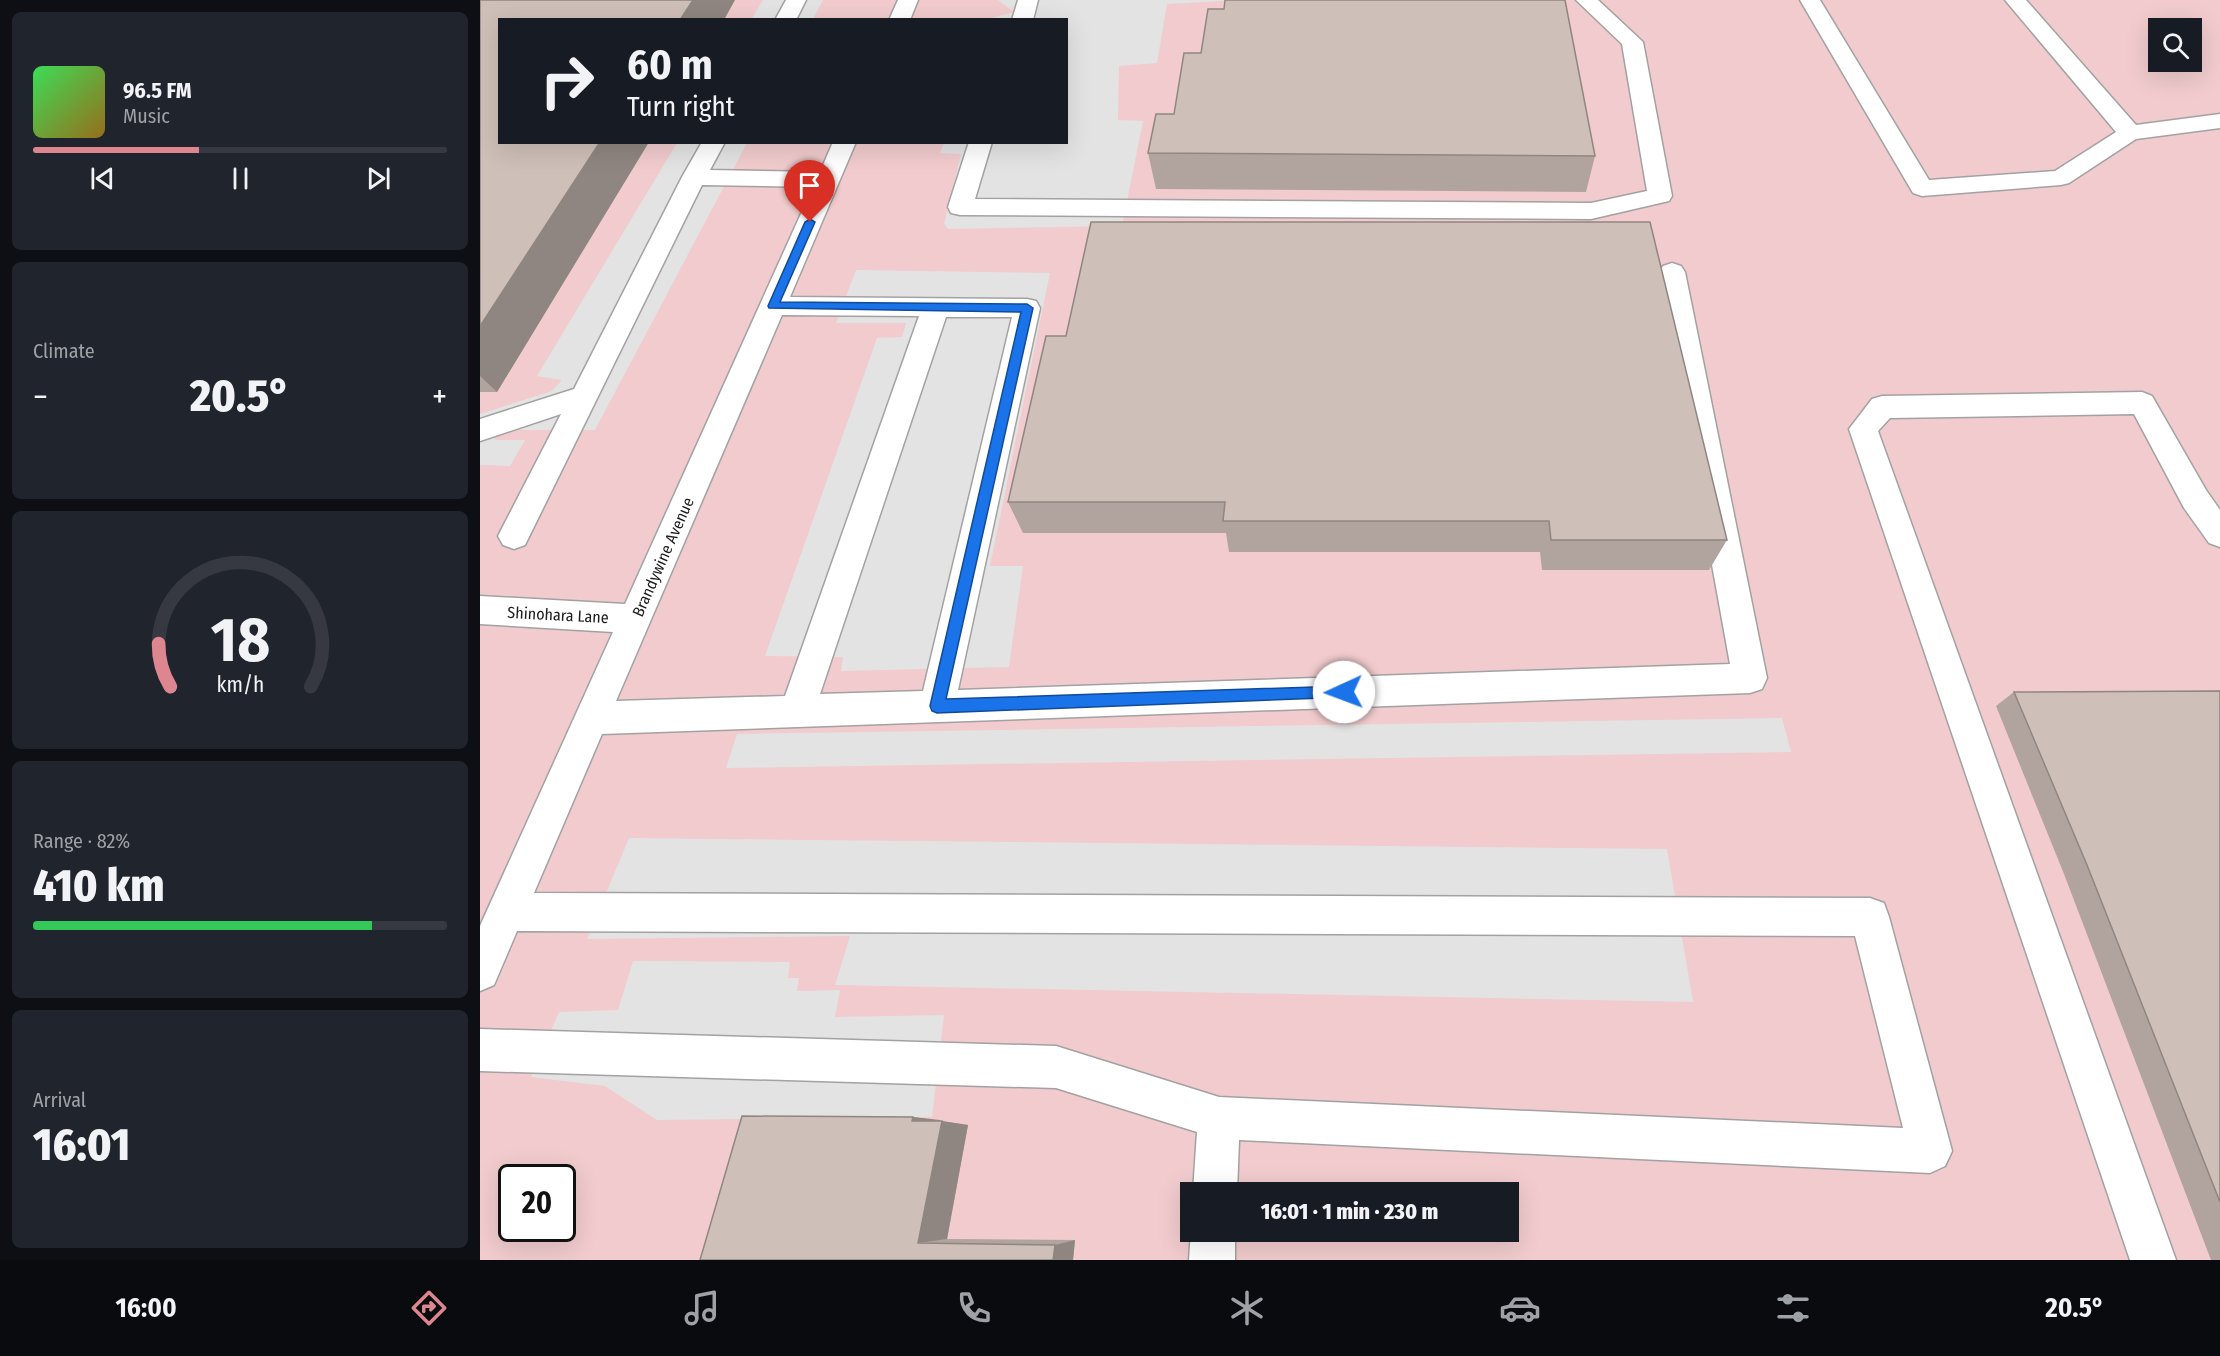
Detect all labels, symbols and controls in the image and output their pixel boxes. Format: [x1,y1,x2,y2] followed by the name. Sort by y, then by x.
[2148,18,2202,72] map controls
[2148,18,2202,72] button: search
[627,40,713,90] text: 60 m
[528,42,606,120] icon: right
[123,77,192,104] text: 96.5 FM
[627,91,735,123] text: Turn right
[123,104,170,128] text: Music
[784,160,835,222] pin
[86,162,119,195] icon: previous
[224,162,257,195] icon: pause
[362,162,395,195] icon: next
[793,169,826,202] icon: arrive
[33,339,95,363] text: Climate
[190,369,290,423] text: 20.5°
[33,377,48,417] text: −
[432,377,447,417] text: +
[628,494,698,620] street label: Brandywine Avenue
[210,603,270,678] text: 18
[507,603,609,627] street label: Shinohara Lane
[1312,660,1376,724] position arrow
[216,672,264,698] text: km/h
[33,829,130,853] text: Range · 82%
[33,859,165,913] text: 410 km
[33,1088,86,1112] text: Arrival
[33,1118,130,1172] text: 16:01
[498,1164,576,1242] speed limit sign: 20
[1261,1198,1438,1225] text: 16:01 · 1 min · 230 m
[408,1287,450,1329] icon: directions
[681,1287,723,1329] icon: music
[953,1287,995,1329] icon: phone
[1226,1287,1268,1329] icon: climate
[1499,1287,1541,1329] icon: car
[1772,1287,1814,1329] icon: filters
[115,1292,177,1324] text: 16:00
[2045,1292,2104,1324] text: 20.5°

